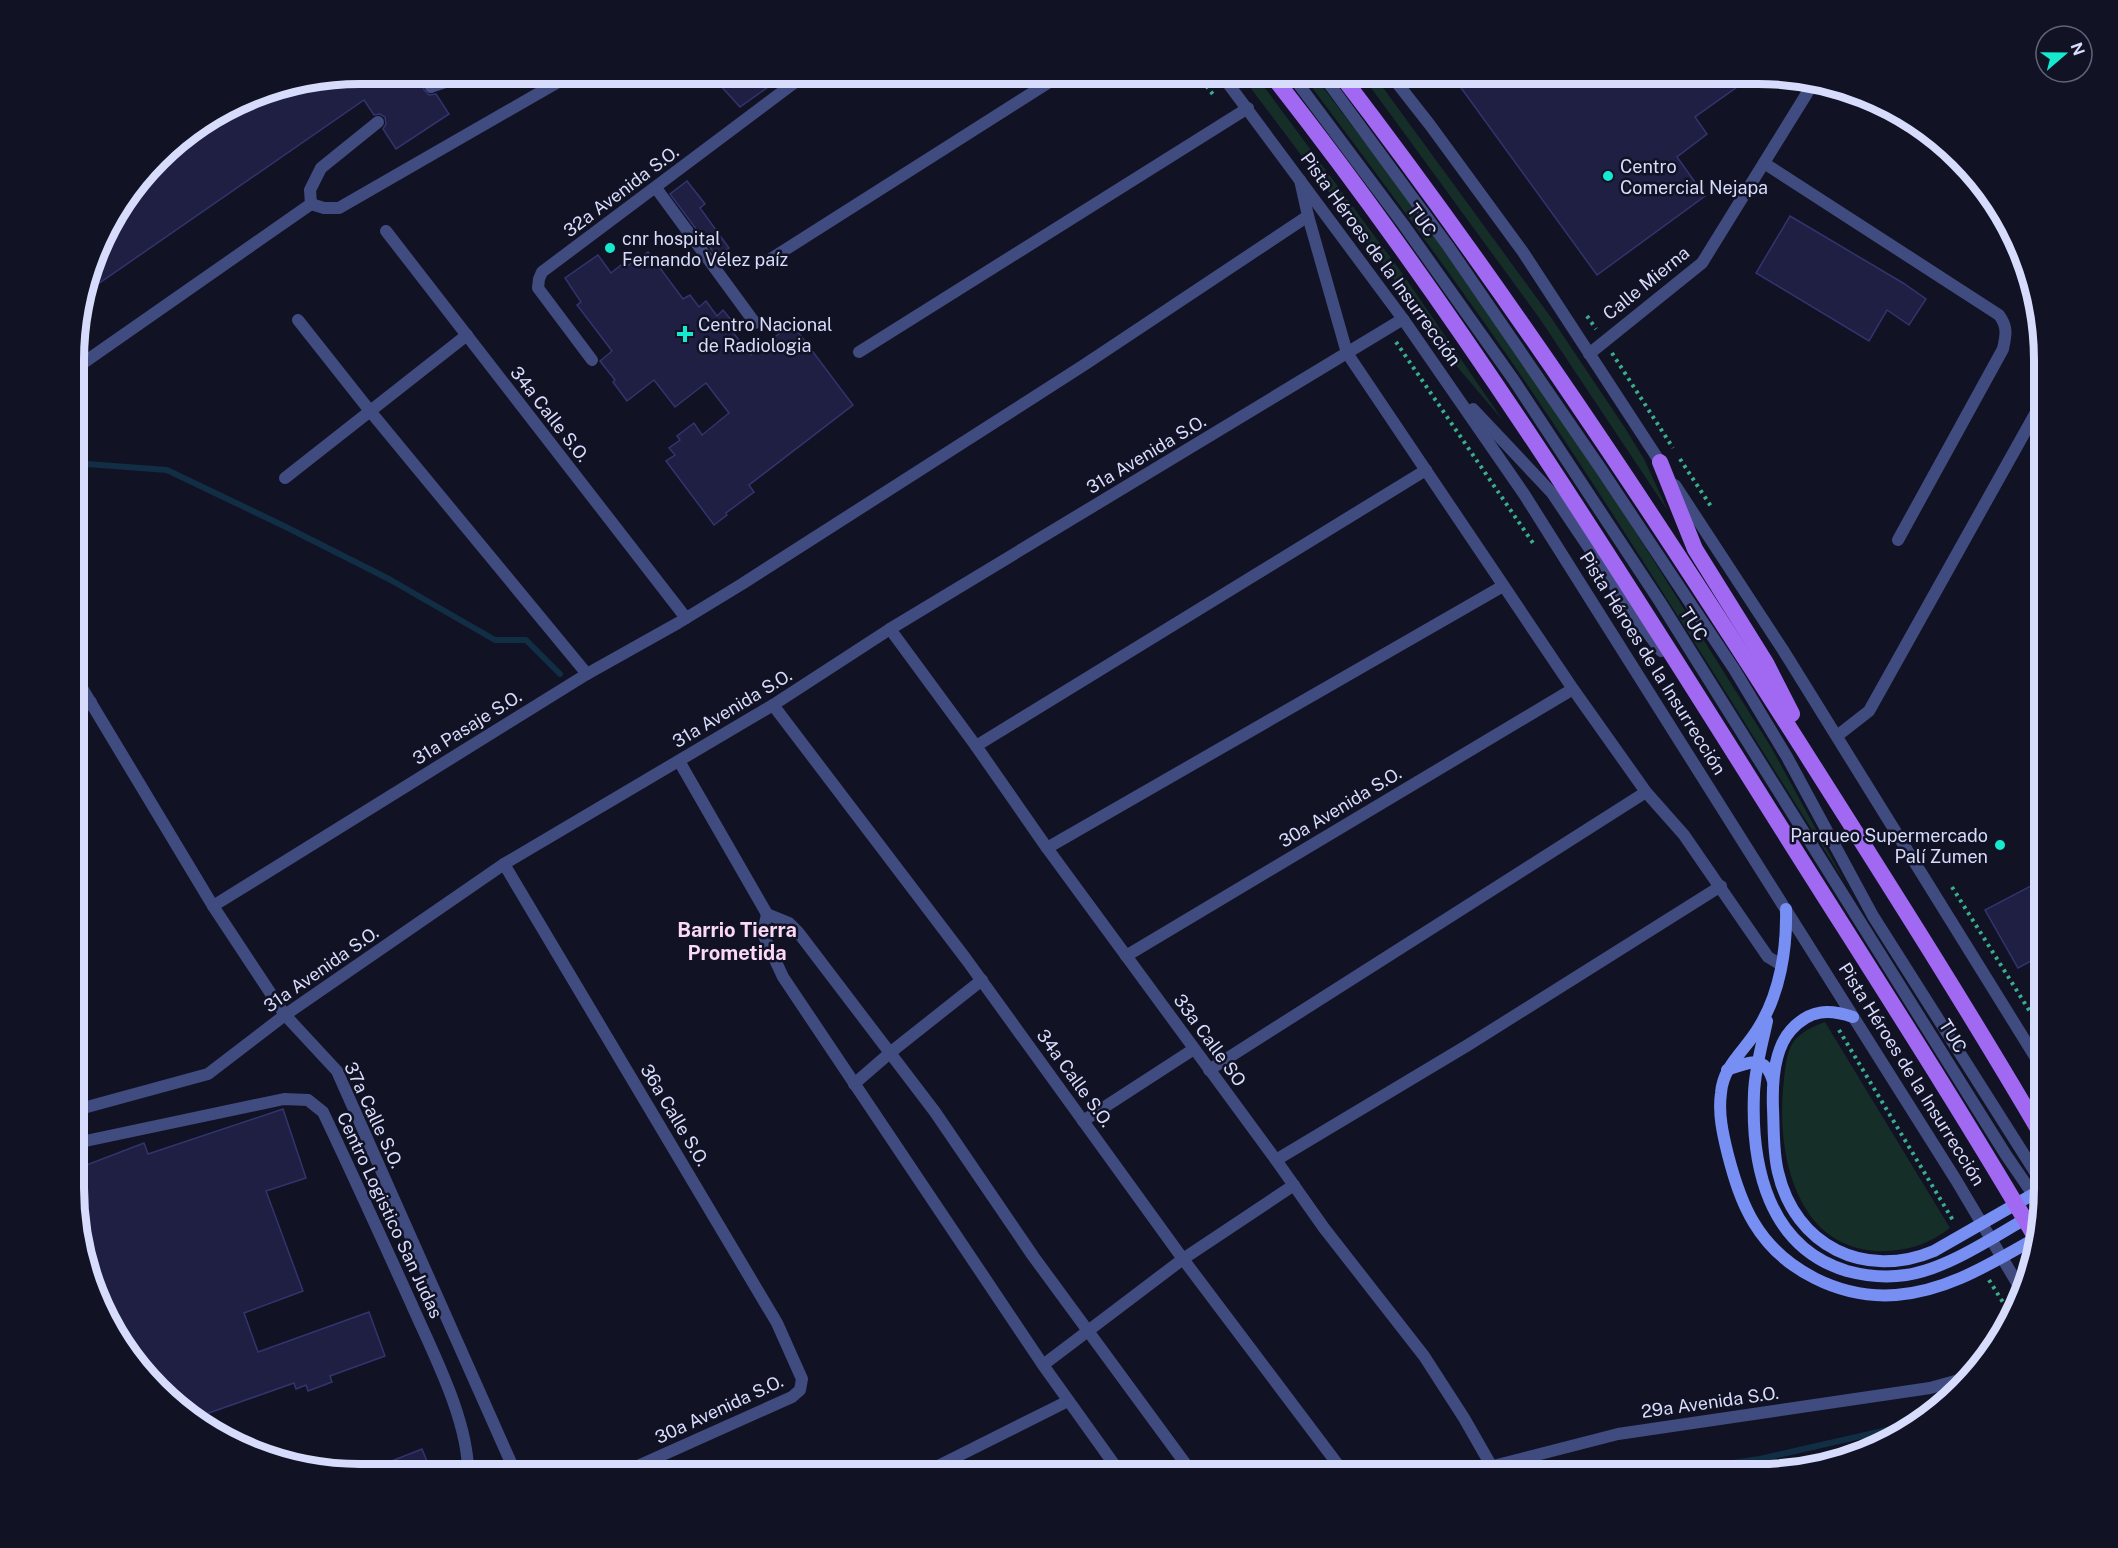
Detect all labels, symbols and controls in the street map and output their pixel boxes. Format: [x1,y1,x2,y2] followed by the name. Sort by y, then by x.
[2034,24,2094,84] north arrow
[2067,40,2089,58] text: N
[559,141,683,241] street label: 32a Avenida S.O.
[1296,148,1466,370] street label: Pista Héroes de la Insurrección
[1620,156,1768,198] place label: Centro Comercial Nejapa
[1601,169,1615,183] marker: Centro Comercial Nejapa
[1403,199,1441,241] street label: TUC
[622,228,788,270] place label: cnr hospital Fernando Vélez paíz
[603,241,617,255] marker: cnr hospital Fernando Vélez paíz
[1599,242,1693,324] street label: Calle Mierna
[698,314,832,356] place label: Centro Nacional de Radiologia
[676,325,694,343] marker: Centro Nacional de Radiologia
[506,362,594,466] street label: 34a Calle S.O.
[1083,410,1209,498] street label: 31a Avenida S.O.
[1576,548,1730,778] street label: Pista Héroes de la Insurrección
[1676,603,1712,645] street label: TUC
[669,664,795,752] street label: 31a Avenida S.O.
[409,685,525,769] street label: 31a Pasaje S.O.
[1275,762,1405,852] street label: 30a Avenida S.O.
[1790,825,1988,867] place label: Parqueo Supermercado Palí Zumen
[1993,838,2007,852] marker: Parqueo Supermercado Palí Zumen
[677,918,797,965] district label: Barrio Tierra Prometida
[260,922,382,1016] street label: 31a Avenida S.O.
[1835,959,1989,1189] street label: Pista Héroes de la Insurrección
[1170,990,1250,1090] street label: 33a Calle SO
[1935,1015,1971,1057] street label: TUC
[1033,1025,1117,1131] street label: 34a Calle S.O.
[340,1059,408,1171] street label: 37a Calle S.O.
[636,1060,714,1170] street label: 36a Calle S.O.
[333,1109,447,1321] street label: Centro Logistico San Judas
[652,1370,786,1448] street label: 30a Avenida S.O.
[1640,1382,1780,1422] street label: 29a Avenida S.O.

